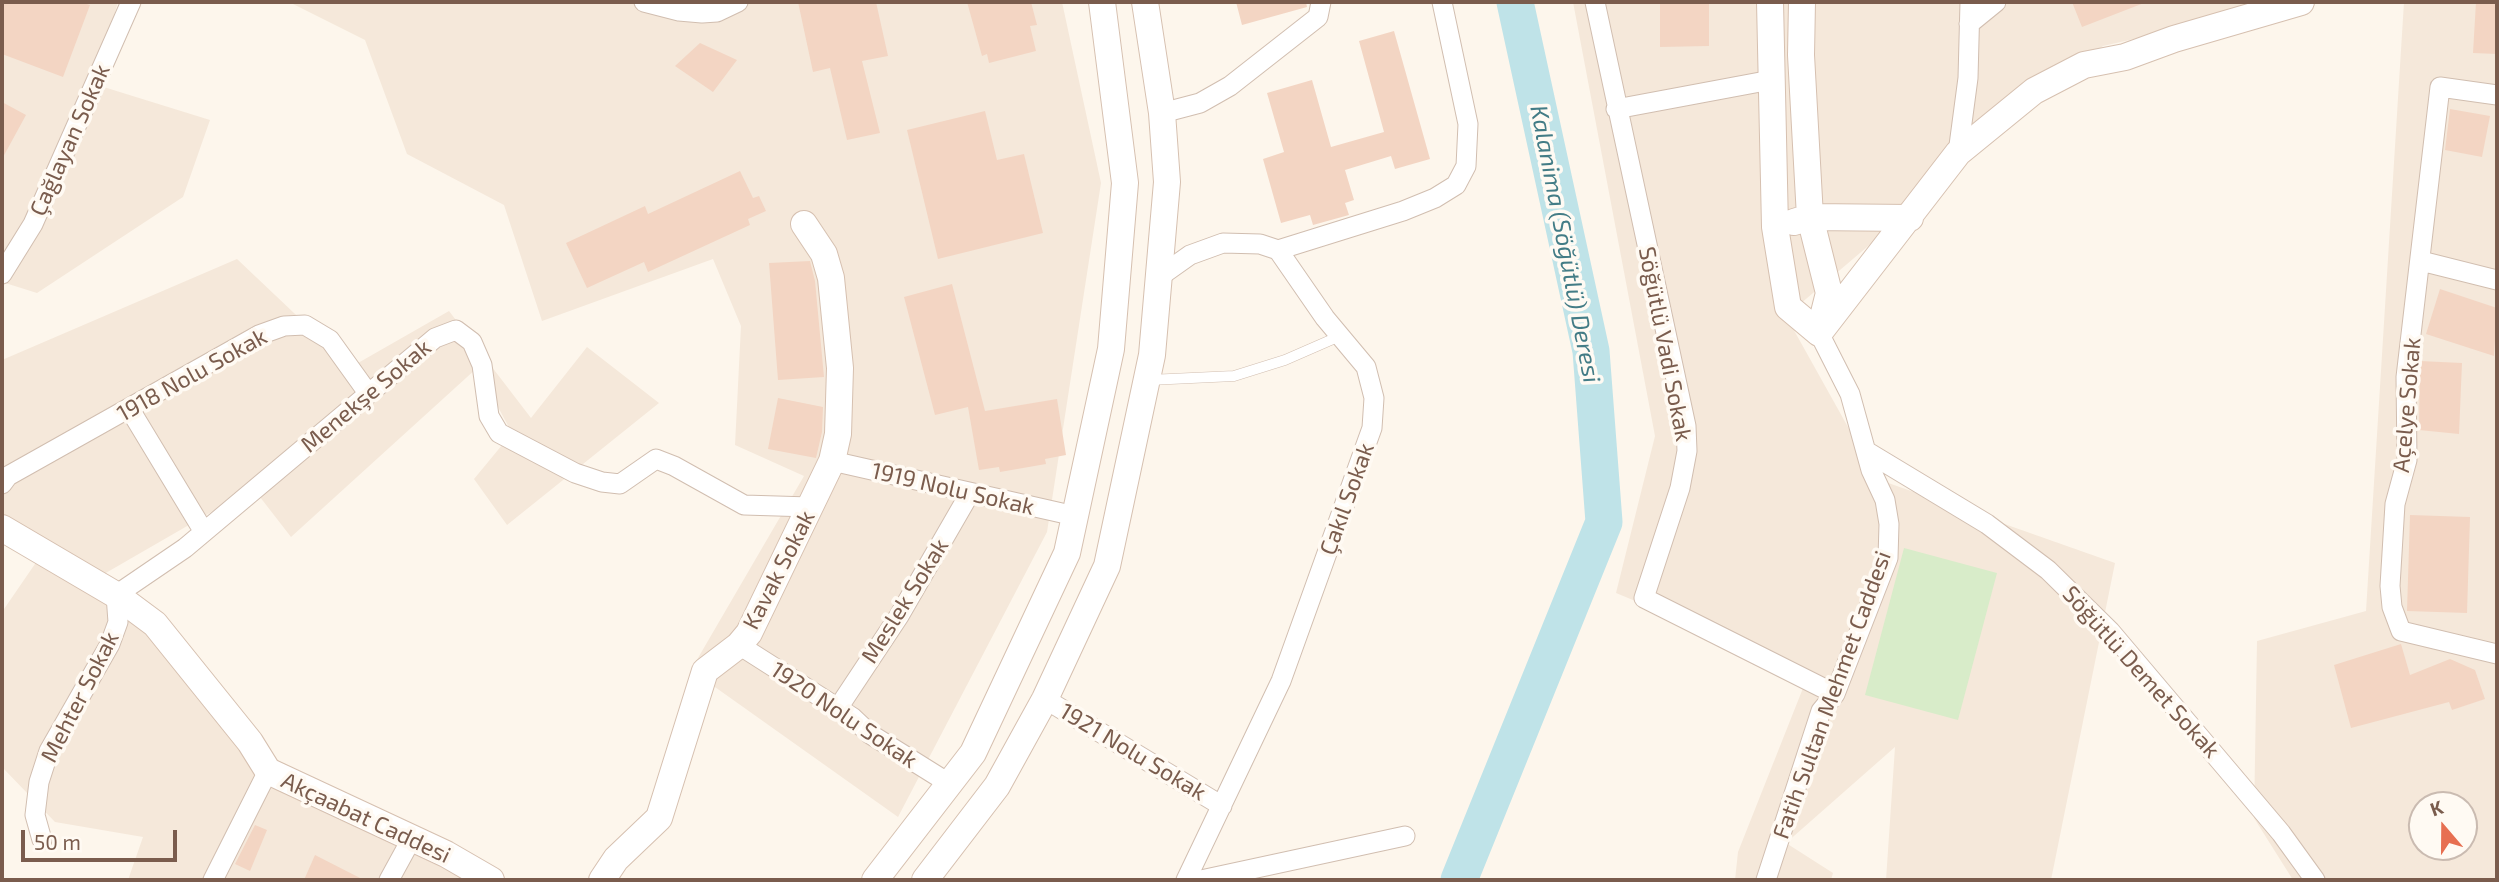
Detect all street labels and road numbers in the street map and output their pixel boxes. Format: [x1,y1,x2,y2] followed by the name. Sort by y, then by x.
[24,60,116,220] street label: Çağlayan Sokak
[1633,244,1697,444] street label: Söğütlü Vadi Sokak
[112,322,272,428] street label: 1918 Nolu Sokak
[295,334,437,458] street label: Menekşe Sokak
[2387,336,2427,474] street label: Açelye Sokak
[1314,439,1380,559] street label: Çakıl Sokak
[869,457,1037,521] street label: 1919 Nolu Sokak
[737,506,821,634] street label: Kavak Sokak
[856,533,954,669] street label: Meslek Sokak
[1767,547,1897,843] street label: Fatih Sultan Mehmet Caddesi
[2057,580,2225,764] street label: Söğütlü Demet Sokak
[35,627,125,767] street label: Mehter Sokak
[766,656,922,774] street label: 1920 Nolu Sokak
[1055,697,1211,807] street label: 1921 Nolu Sokak
[277,767,455,869] street label: Akçaabat Caddesi

